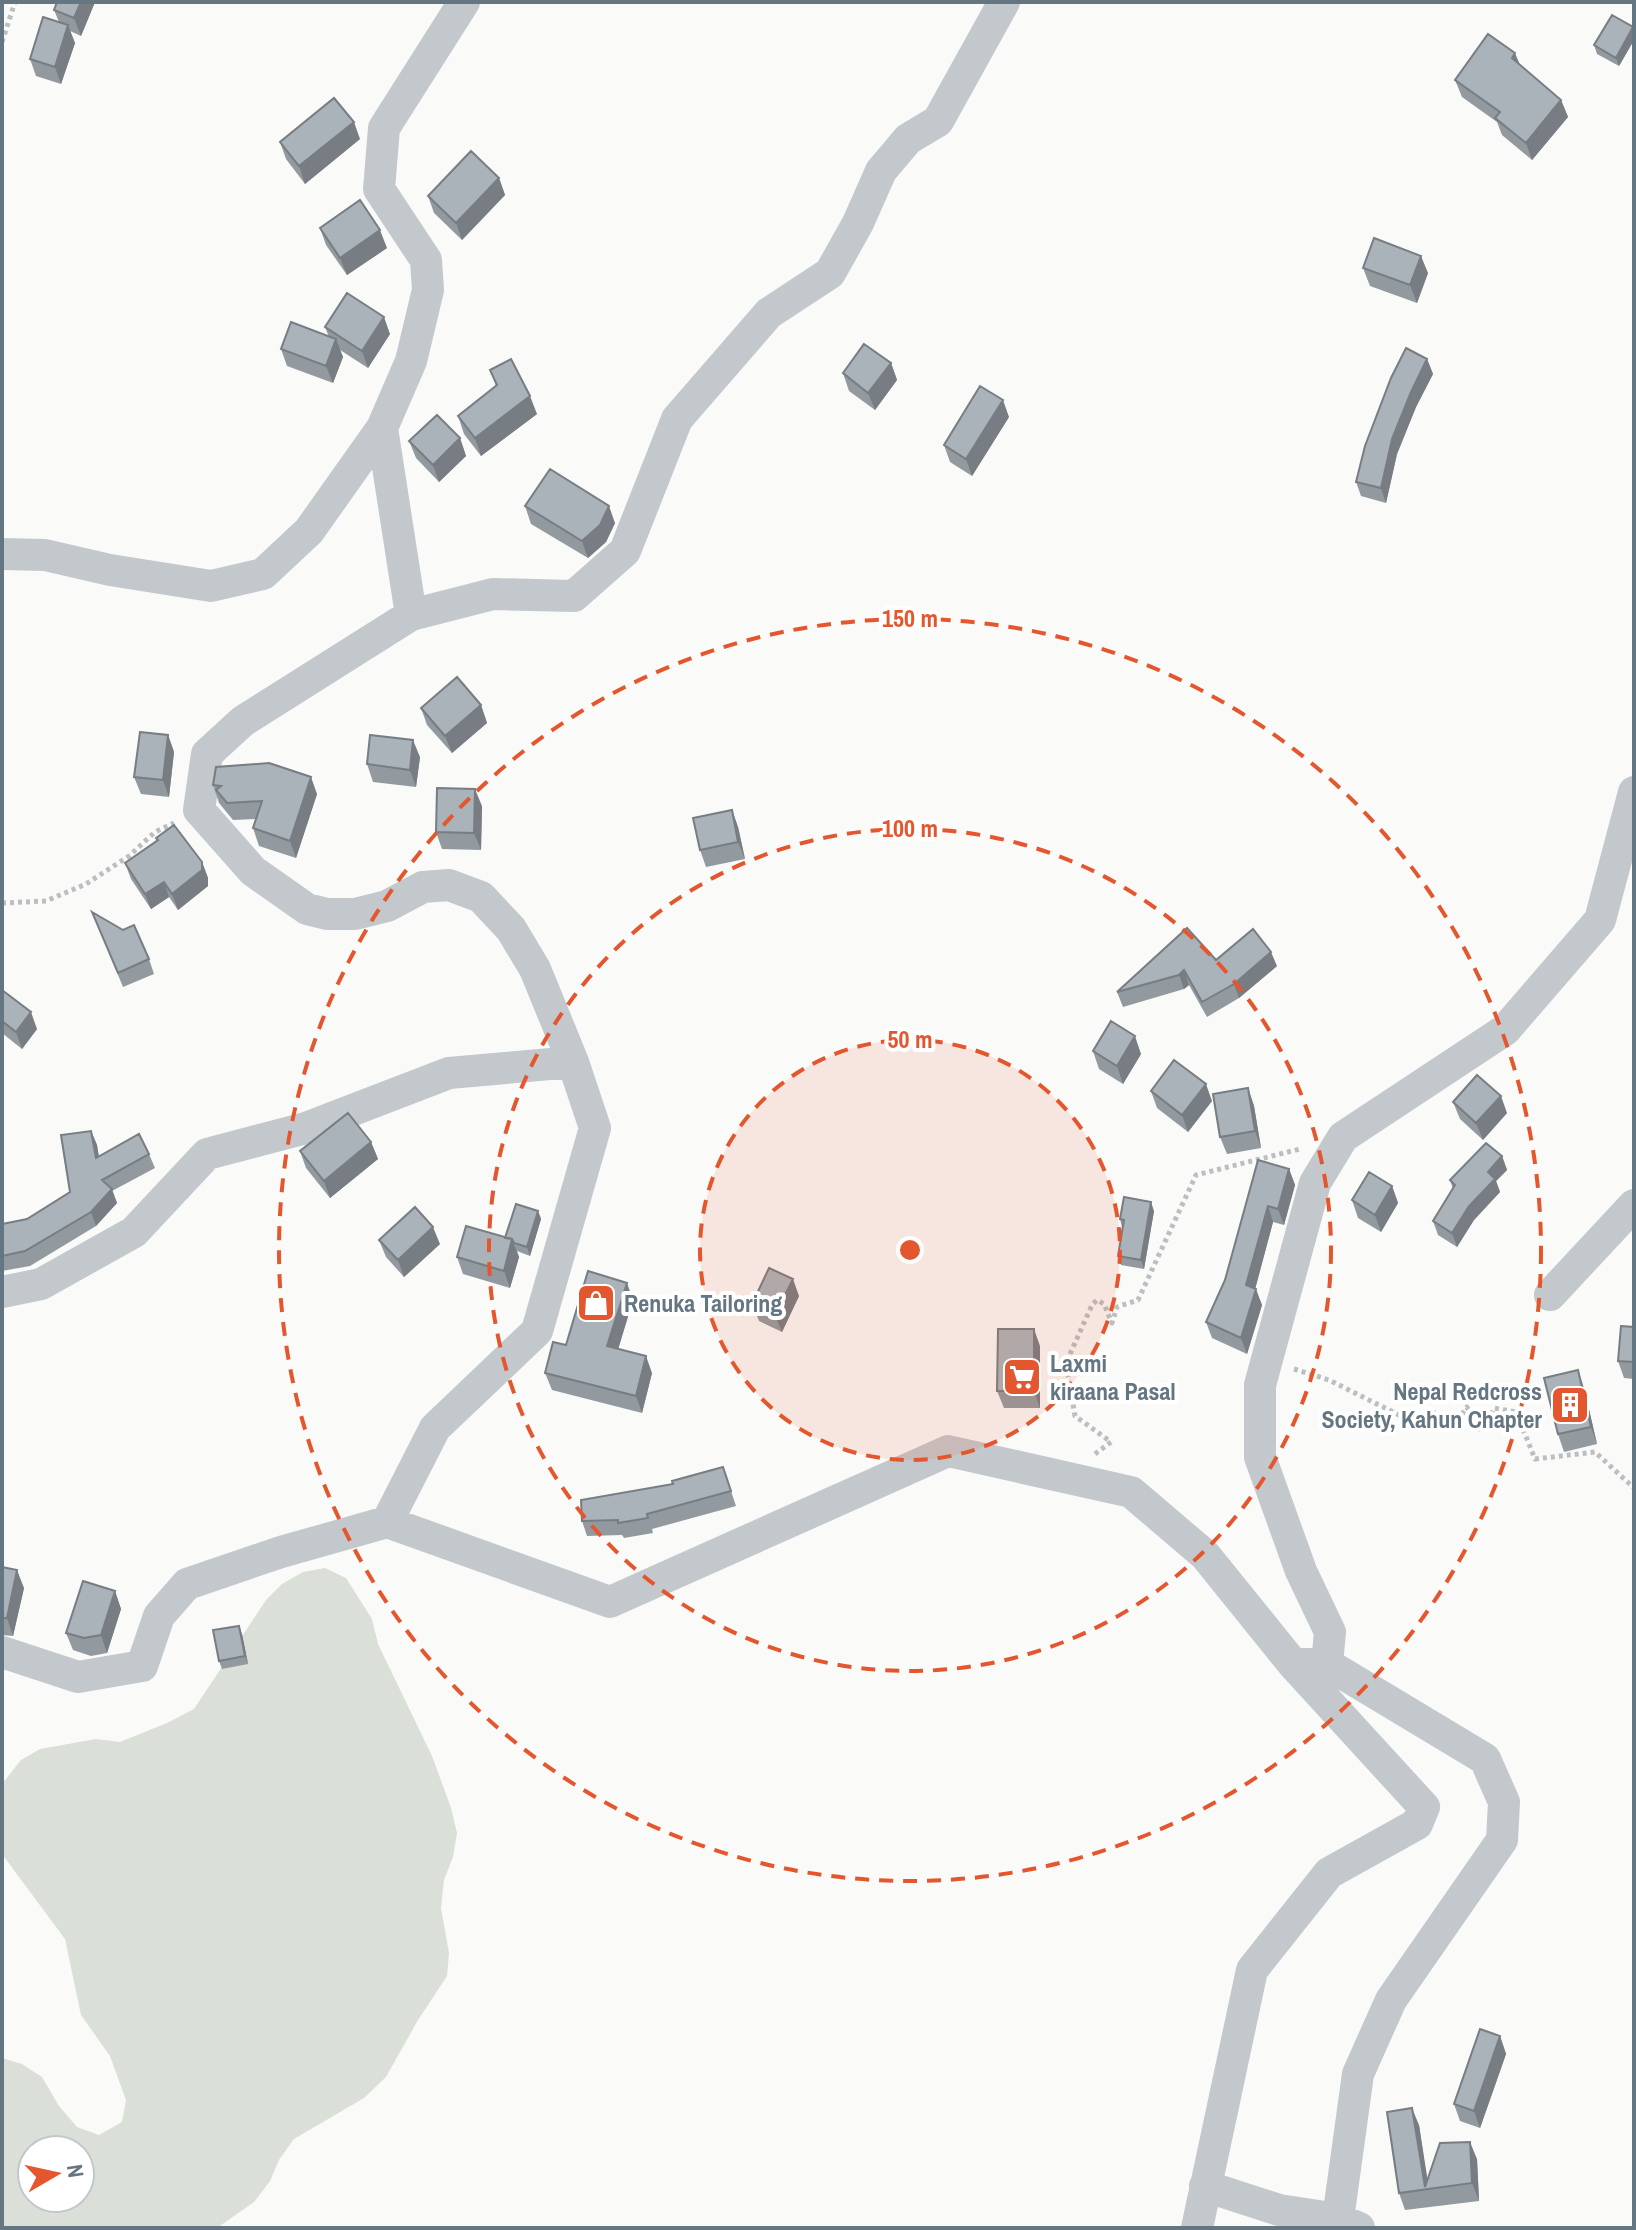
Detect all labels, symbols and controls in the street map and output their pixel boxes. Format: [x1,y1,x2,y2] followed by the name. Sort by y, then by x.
[882,602,938,634] text: 150 m
[882,812,938,844] text: 100 m
[888,1023,932,1055] text: 50 m
[896,1236,924,1264] centre of rings
[575,1282,617,1324] shop icon: Renuka Tailoring
[624,1287,782,1319] place label: Renuka Tailoring
[1050,1347,1176,1407] place label: Laxmi kiraana Pasal
[1001,1356,1043,1398] supermarket icon: Laxmi kiraana Pasal
[1321,1375,1542,1435] place label: Nepal Redcross Society, Kahun Chapter
[1549,1384,1591,1426] building icon: Nepal Redcross Society, Kahun Chapter
[16,2134,96,2214] north arrow
[60,2162,92,2180] text: N

